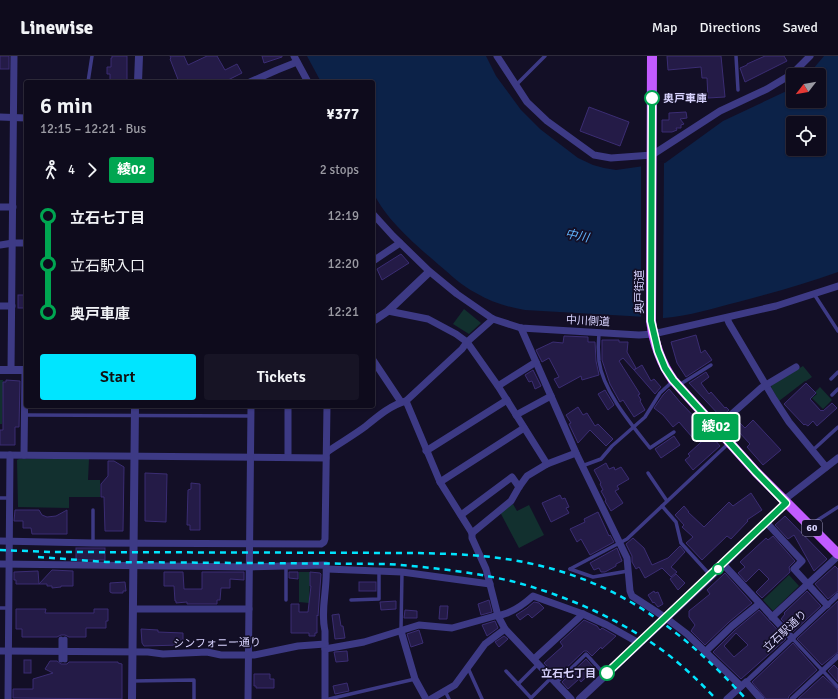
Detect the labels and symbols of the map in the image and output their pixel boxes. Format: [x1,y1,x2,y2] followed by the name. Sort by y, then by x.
[786,68,826,108] north arrow
[644,90,660,106] marker: 奥戸車庫
[663,92,707,105] place label: 奥戸車庫
[564,226,592,246] water label: 中川
[633,270,646,314] street label: 奥戸街道
[566,313,610,329] street label: 中川側道
[693,414,739,440] line badge: 綾02
[802,520,822,536] road number: 60
[712,563,724,575] unlabelled marker
[760,607,810,655] street label: 立石駅通り
[173,636,261,650] street label: シンフォニー通り
[599,665,615,681] marker: 立石七丁目
[541,667,596,680] place label: 立石七丁目

